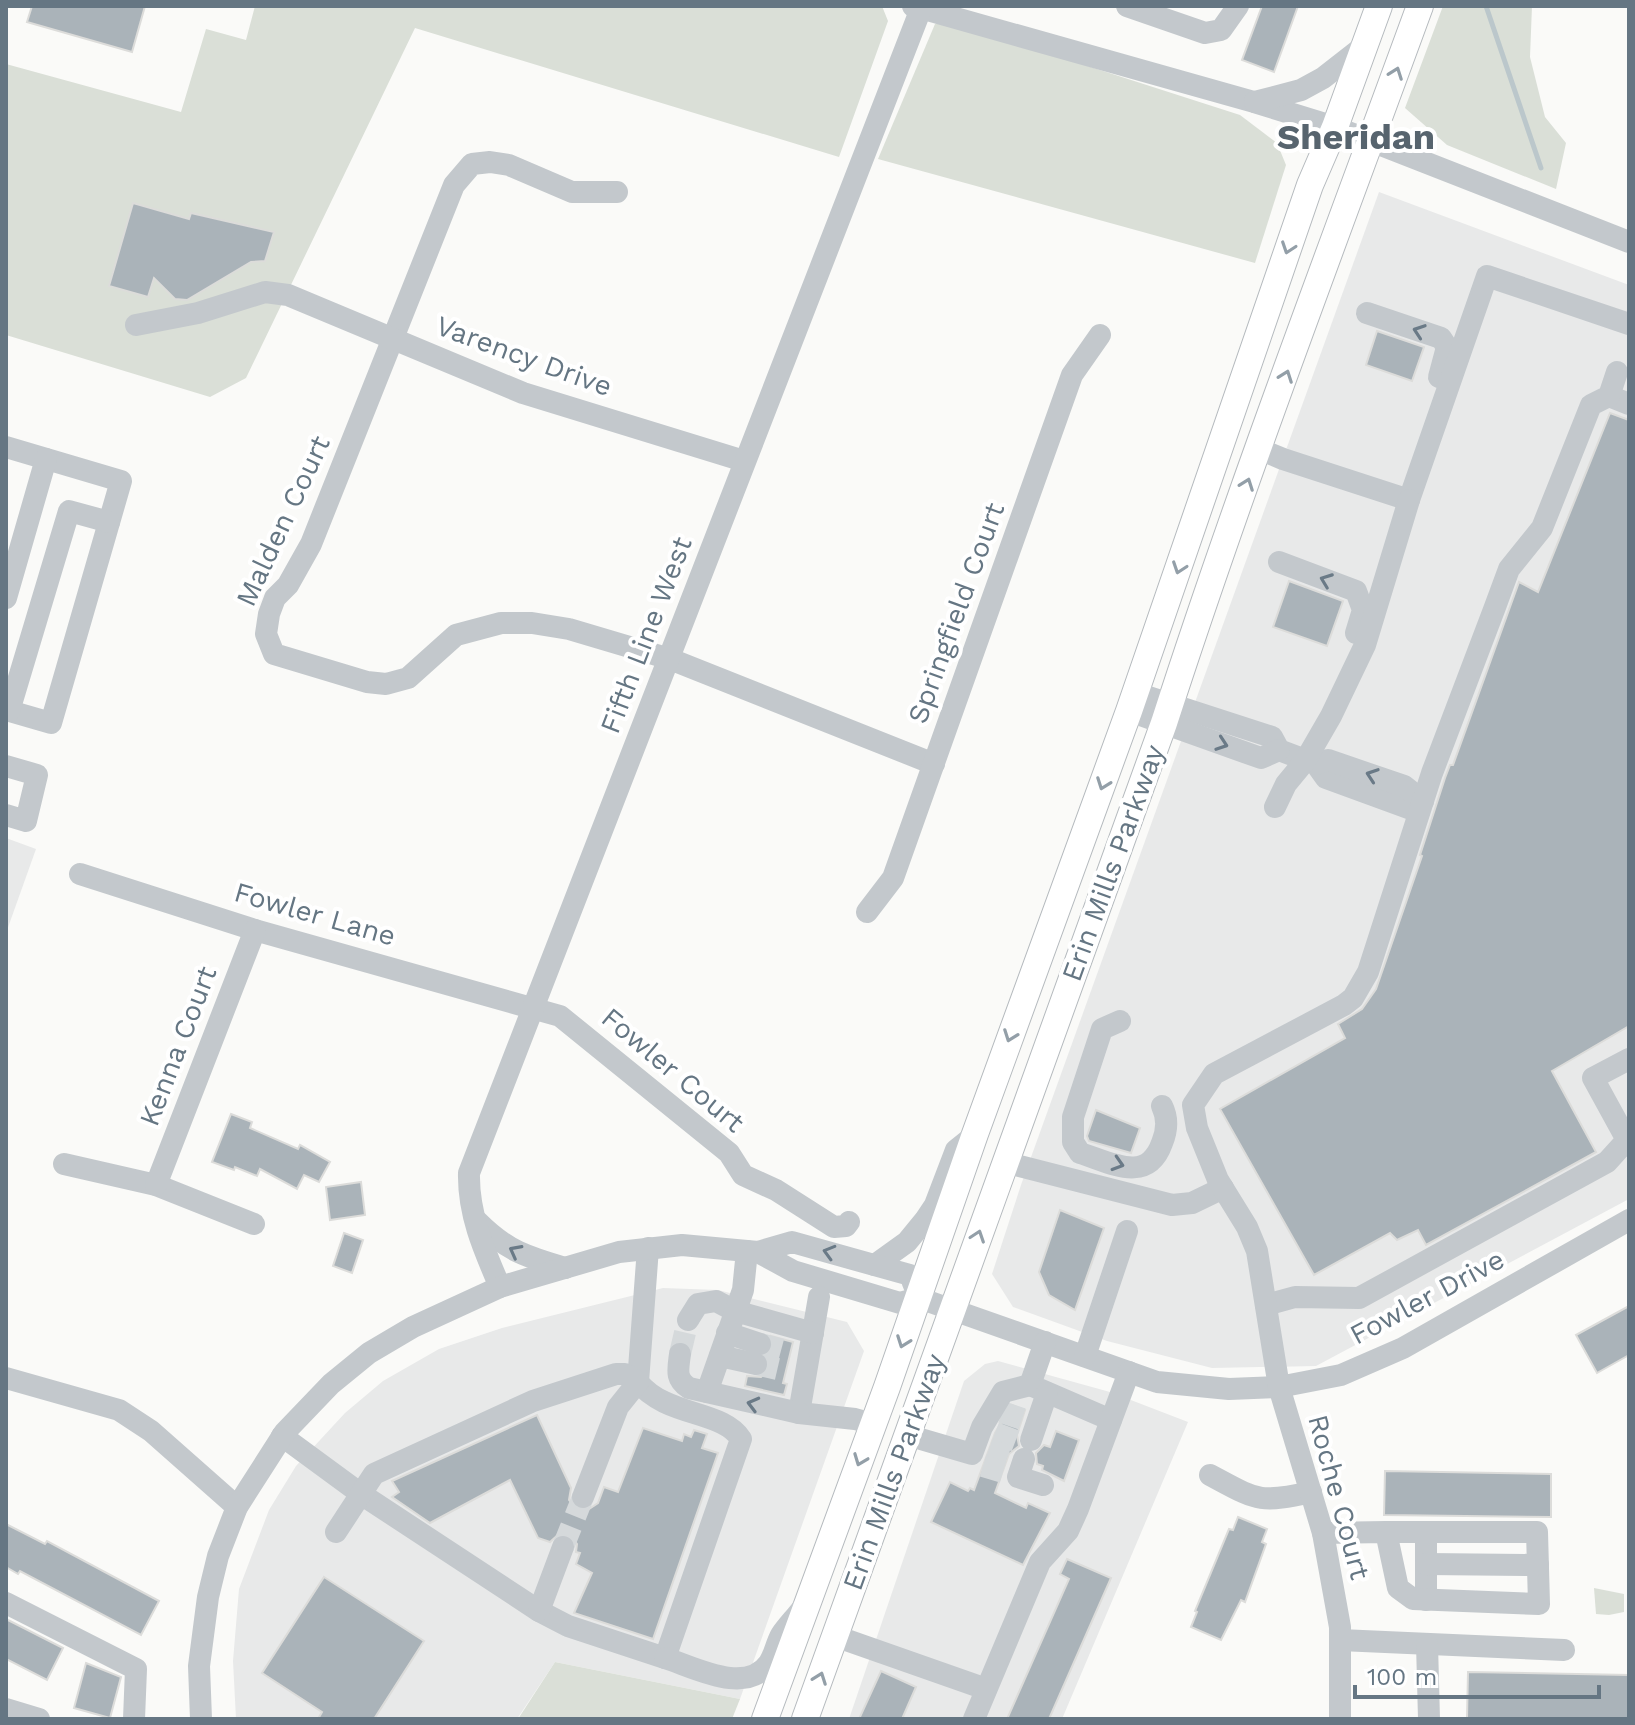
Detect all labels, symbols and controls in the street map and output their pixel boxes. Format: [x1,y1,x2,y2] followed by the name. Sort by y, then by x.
[1386,67,1402,81] one-way arrow
[1277,116,1435,158] district label: Sheridan
[1282,240,1298,254] one-way arrow
[432,309,616,403] street label: Varency Drive
[1413,324,1427,340] one-way arrow
[1276,369,1292,383] one-way arrow
[229,430,337,612] street label: Malden Court
[1237,478,1254,492] one-way arrow
[901,498,1011,728] street label: Springfield Court
[593,532,699,738] street label: Fifth Line West
[1172,560,1188,574] one-way arrow
[1320,573,1334,590] one-way arrow
[1214,735,1228,751] one-way arrow
[1055,740,1171,986] street label: Erin Mills Parkway
[1365,769,1379,785] one-way arrow
[1096,776,1112,790] one-way arrow
[230,875,400,953] street label: Fowler Lane
[132,961,224,1131] street label: Kenna Court
[595,1001,751,1139] street label: Fowler Court
[1004,1028,1020,1042] one-way arrow
[1111,1155,1124,1171] one-way arrow
[968,1230,984,1244] one-way arrow
[1344,1243,1510,1351] street label: Fowler Drive
[822,1245,836,1261] one-way arrow
[509,1246,524,1261] one-way arrow
[897,1335,913,1349] one-way arrow
[836,1349,952,1595] street label: Erin Mills Parkway
[746,1396,760,1413] one-way arrow
[1301,1411,1377,1583] street label: Roche Court
[853,1452,870,1466] one-way arrow
[1355,1649,1599,1699] scale bar
[1367,1663,1437,1691] text: 100 m
[810,1672,827,1686] one-way arrow

